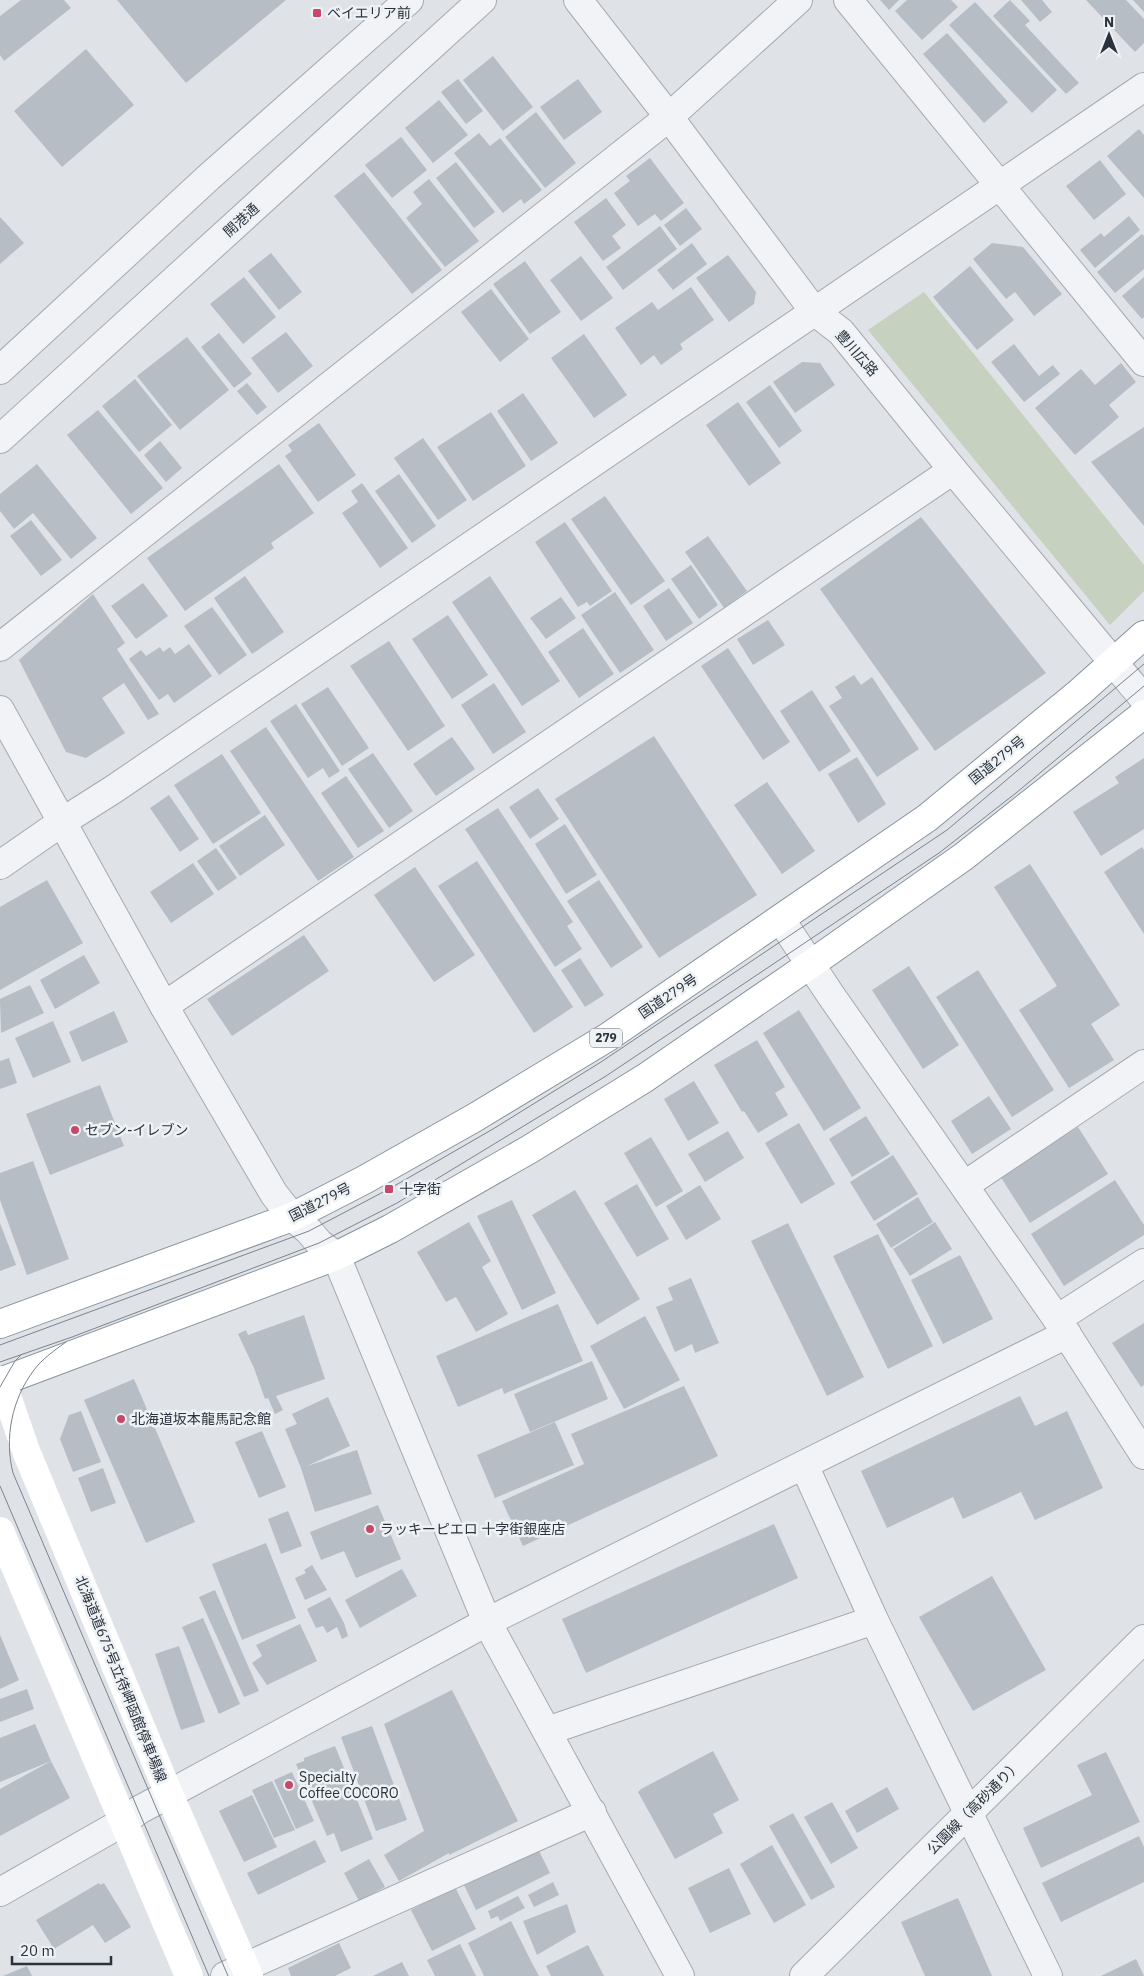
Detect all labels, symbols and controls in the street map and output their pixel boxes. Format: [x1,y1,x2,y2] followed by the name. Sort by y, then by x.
[327,4,411,22] place label: ベイエリア前
[311,7,323,19] marker: ベイエリア前
[1084,10,1134,60] north arrow
[1104,13,1114,31] text: N
[219,199,263,241] street label: 開港通
[832,326,882,380] street label: 豊川広路
[965,732,1029,788] street label: 国道279号
[635,970,701,1022] street label: 国道279号
[590,1028,622,1048] road number: 279
[85,1121,189,1139] place label: セブン-イレブン
[69,1124,81,1136] marker: セブン-イレブン
[286,1179,354,1225] street label: 国道279号
[399,1180,441,1198] place label: 十字街
[383,1183,395,1195] marker: 十字街
[131,1410,271,1428] place label: 北海道坂本龍馬記念館
[115,1413,127,1425] marker: 北海道坂本龍馬記念館
[380,1520,565,1538] place label: ラッキーピエロ 十字街銀座店
[364,1523,376,1535] marker: ラッキーピエロ 十字街銀座店
[71,1573,171,1785] street label: 北海道道675号立待岬函館停車場線
[923,1756,1025,1858] street label: 公園線（高砂通り）
[299,1768,399,1802] place label: Specialty Coffee COCORO
[283,1779,295,1791] marker: Specialty Coffee COCORO
[12,1934,111,1966] scale bar
[20,1941,55,1960] text: 20 m

